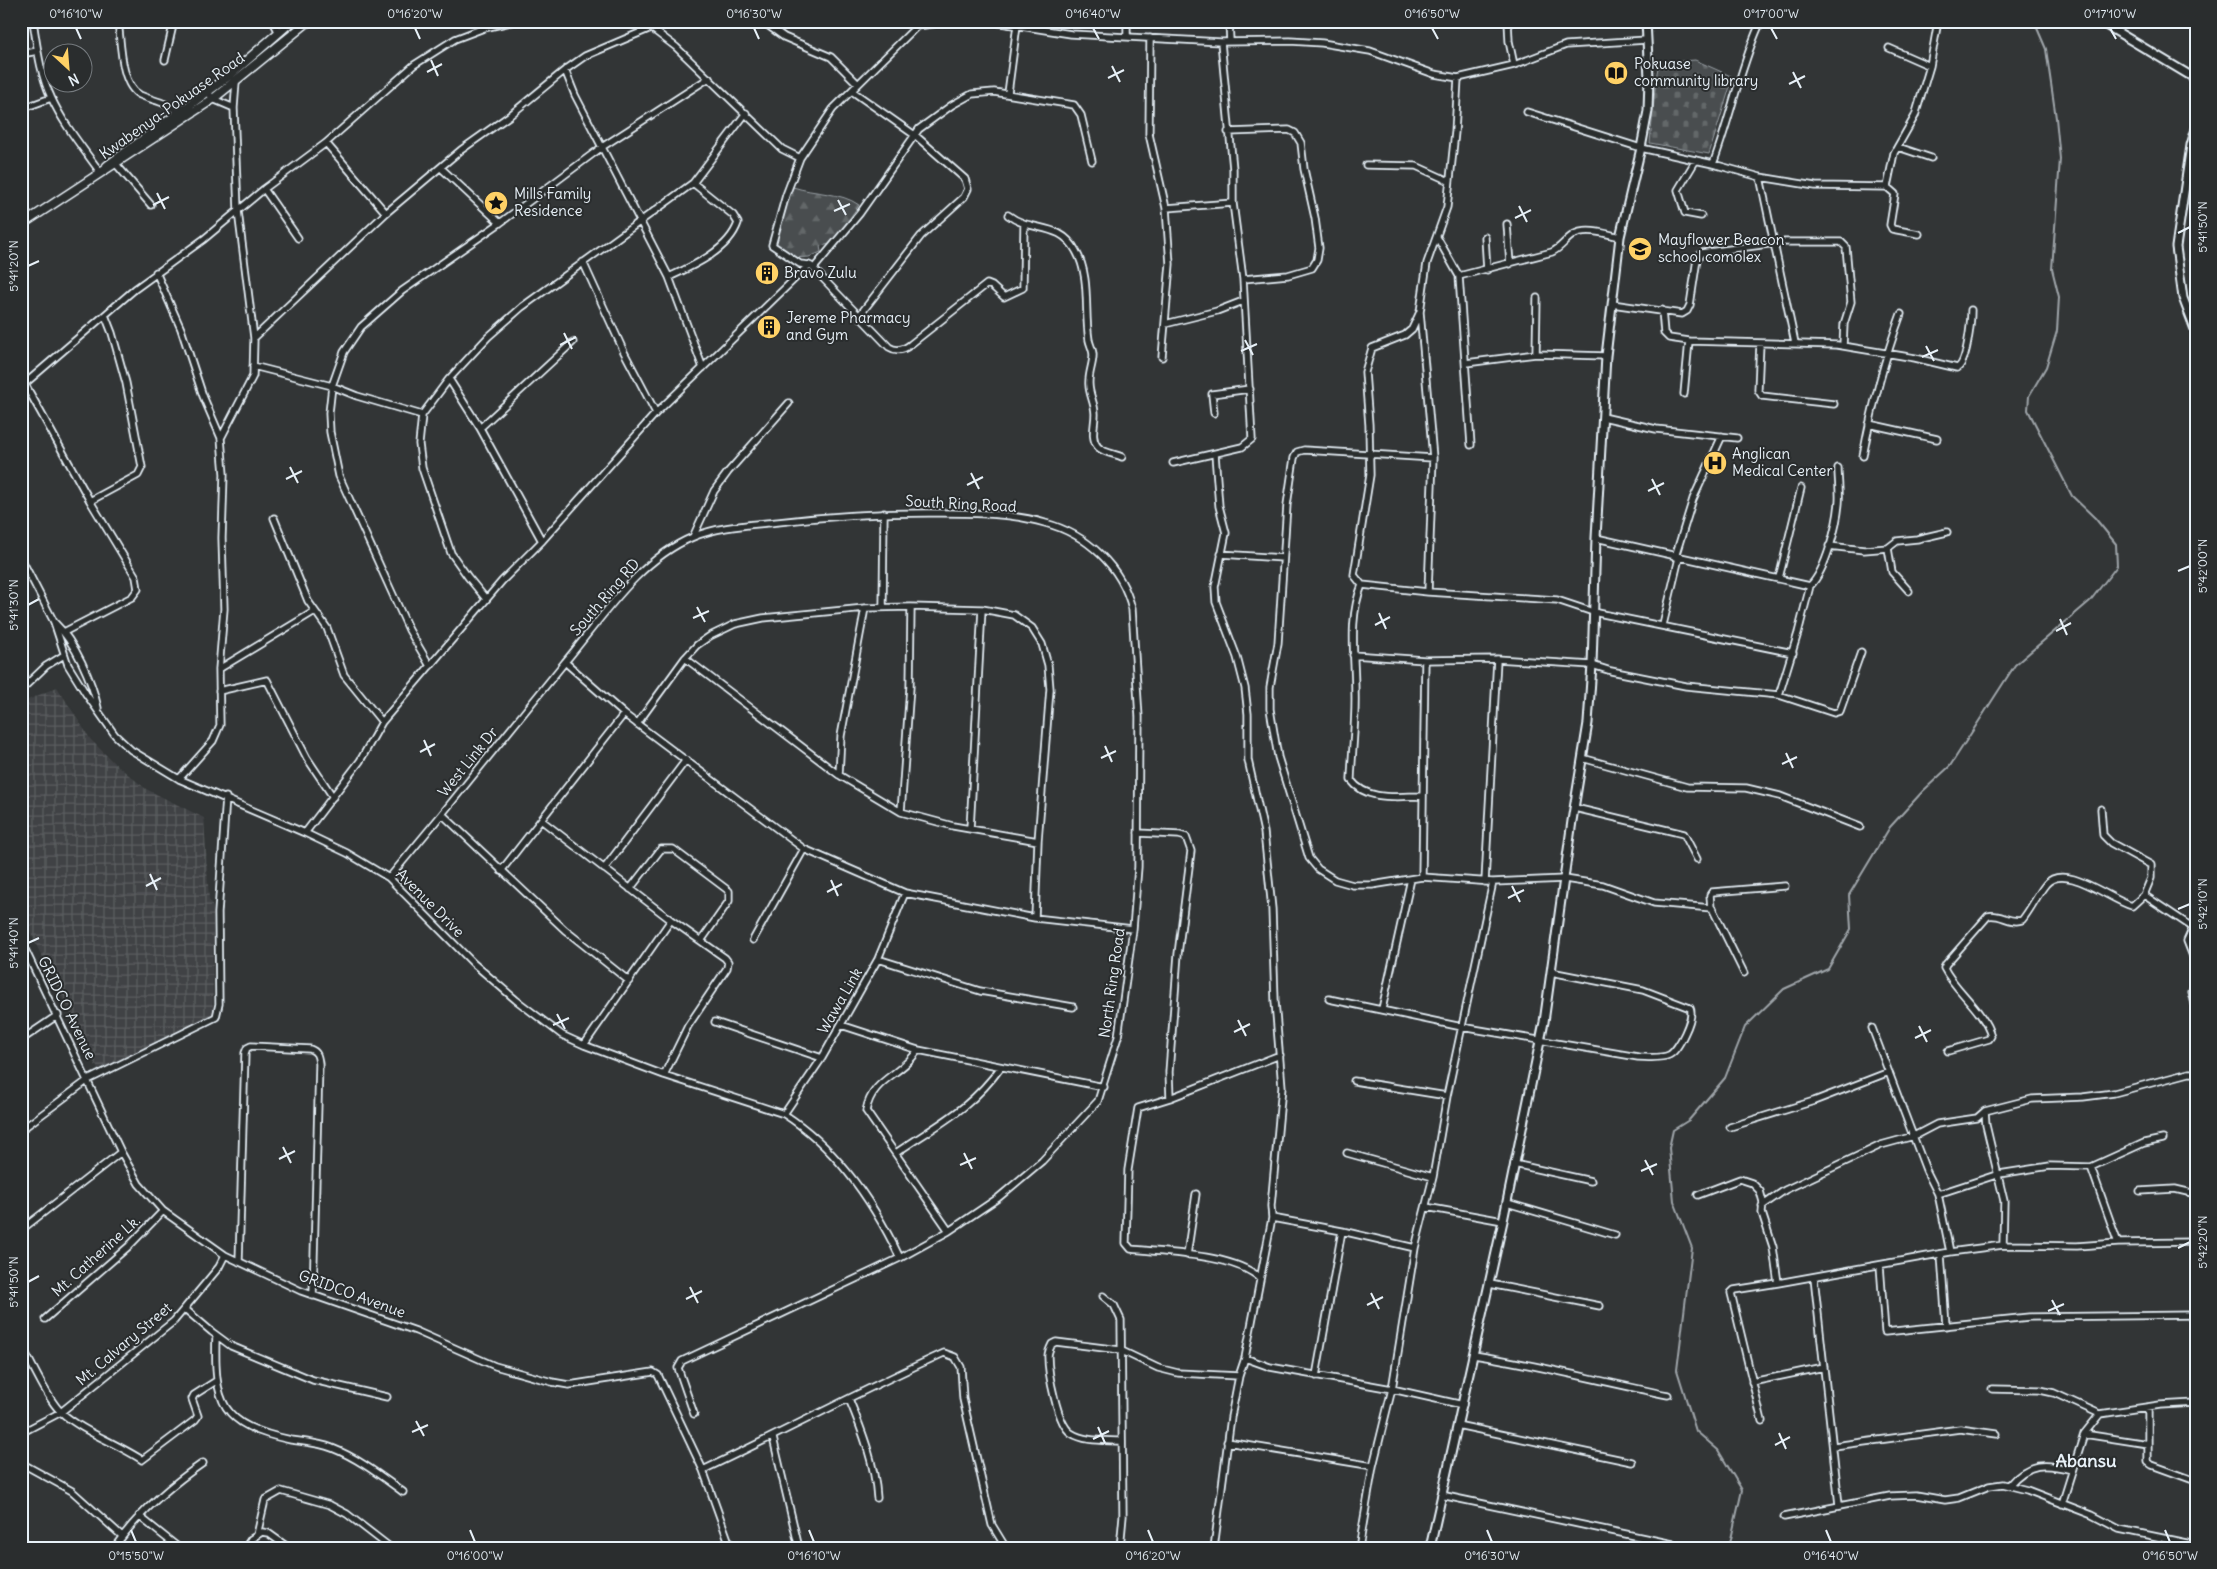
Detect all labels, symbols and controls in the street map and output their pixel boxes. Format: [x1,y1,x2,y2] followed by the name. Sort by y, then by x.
[49,6,103,21] text: 0°16'10"W
[387,6,443,21] text: 0°16'20"W
[726,6,782,21] text: 0°16'30"W
[1065,6,1121,21] text: 0°16'40"W
[1404,6,1460,21] text: 0°16'50"W
[1743,6,1799,21] text: 0°17'00"W
[2084,6,2136,21] text: 0°17'10"W
[42,42,92,92] north arrow
[95,48,248,163] street label: Kwabenya-Pokuase Road
[1634,54,1758,90] place label: Pokuase community library
[1603,60,1629,86] library icon: Pokuase community library
[65,69,82,90] text: N
[514,184,591,220] place label: Mills Family Residence
[483,190,509,216] place icon: Mills Family Residence
[2195,201,2210,253] text: 5°41'50"N
[1658,230,1785,266] place label: Mayflower Beacon school comolex
[1627,236,1653,262] school or university icon: Mayflower Beacon school comolex
[6,240,21,292] text: 5°41'20"N
[754,260,780,286] building icon: Bravo Zulu
[784,263,857,282] place label: Bravo Zulu
[786,308,910,344] place label: Jereme Pharmacy and Gym
[756,314,782,340] building icon: Jereme Pharmacy and Gym
[1732,444,1833,480] place label: Anglican Medical Center
[1702,450,1728,476] hospital icon: Anglican Medical Center
[905,491,1017,516] street label: South Ring Road
[2195,539,2210,593] text: 5°42'00"N
[566,554,643,639] street label: South Ring RD
[6,579,21,631] text: 5°41'30"N
[434,723,502,801] street label: West Link Dr
[392,864,469,941] street label: Avenue Drive
[2195,878,2210,930] text: 5°42'10"N
[6,917,21,969] text: 5°41'40"N
[1094,927,1129,1039] street label: North Ring Road
[34,953,101,1063] street label: GRIDCO Avenue
[813,964,866,1037] street label: Wawa Link
[47,1211,144,1300] street label: Mt. Catherine Lk.
[2195,1215,2210,1269] text: 5°42'20"N
[6,1256,21,1308] text: 5°41'50"N
[296,1265,408,1322] street label: GRIDCO Avenue
[72,1298,176,1389] street label: Mt. Calvary Street
[2056,1449,2117,1472] district label: Abansu
[108,1548,164,1563] text: 0°15'50"W
[447,1548,503,1563] text: 0°16'00"W
[787,1548,841,1563] text: 0°16'10"W
[1125,1548,1181,1563] text: 0°16'20"W
[1464,1548,1520,1563] text: 0°16'30"W
[1803,1548,1859,1563] text: 0°16'40"W
[2142,1548,2198,1563] text: 0°16'50"W

